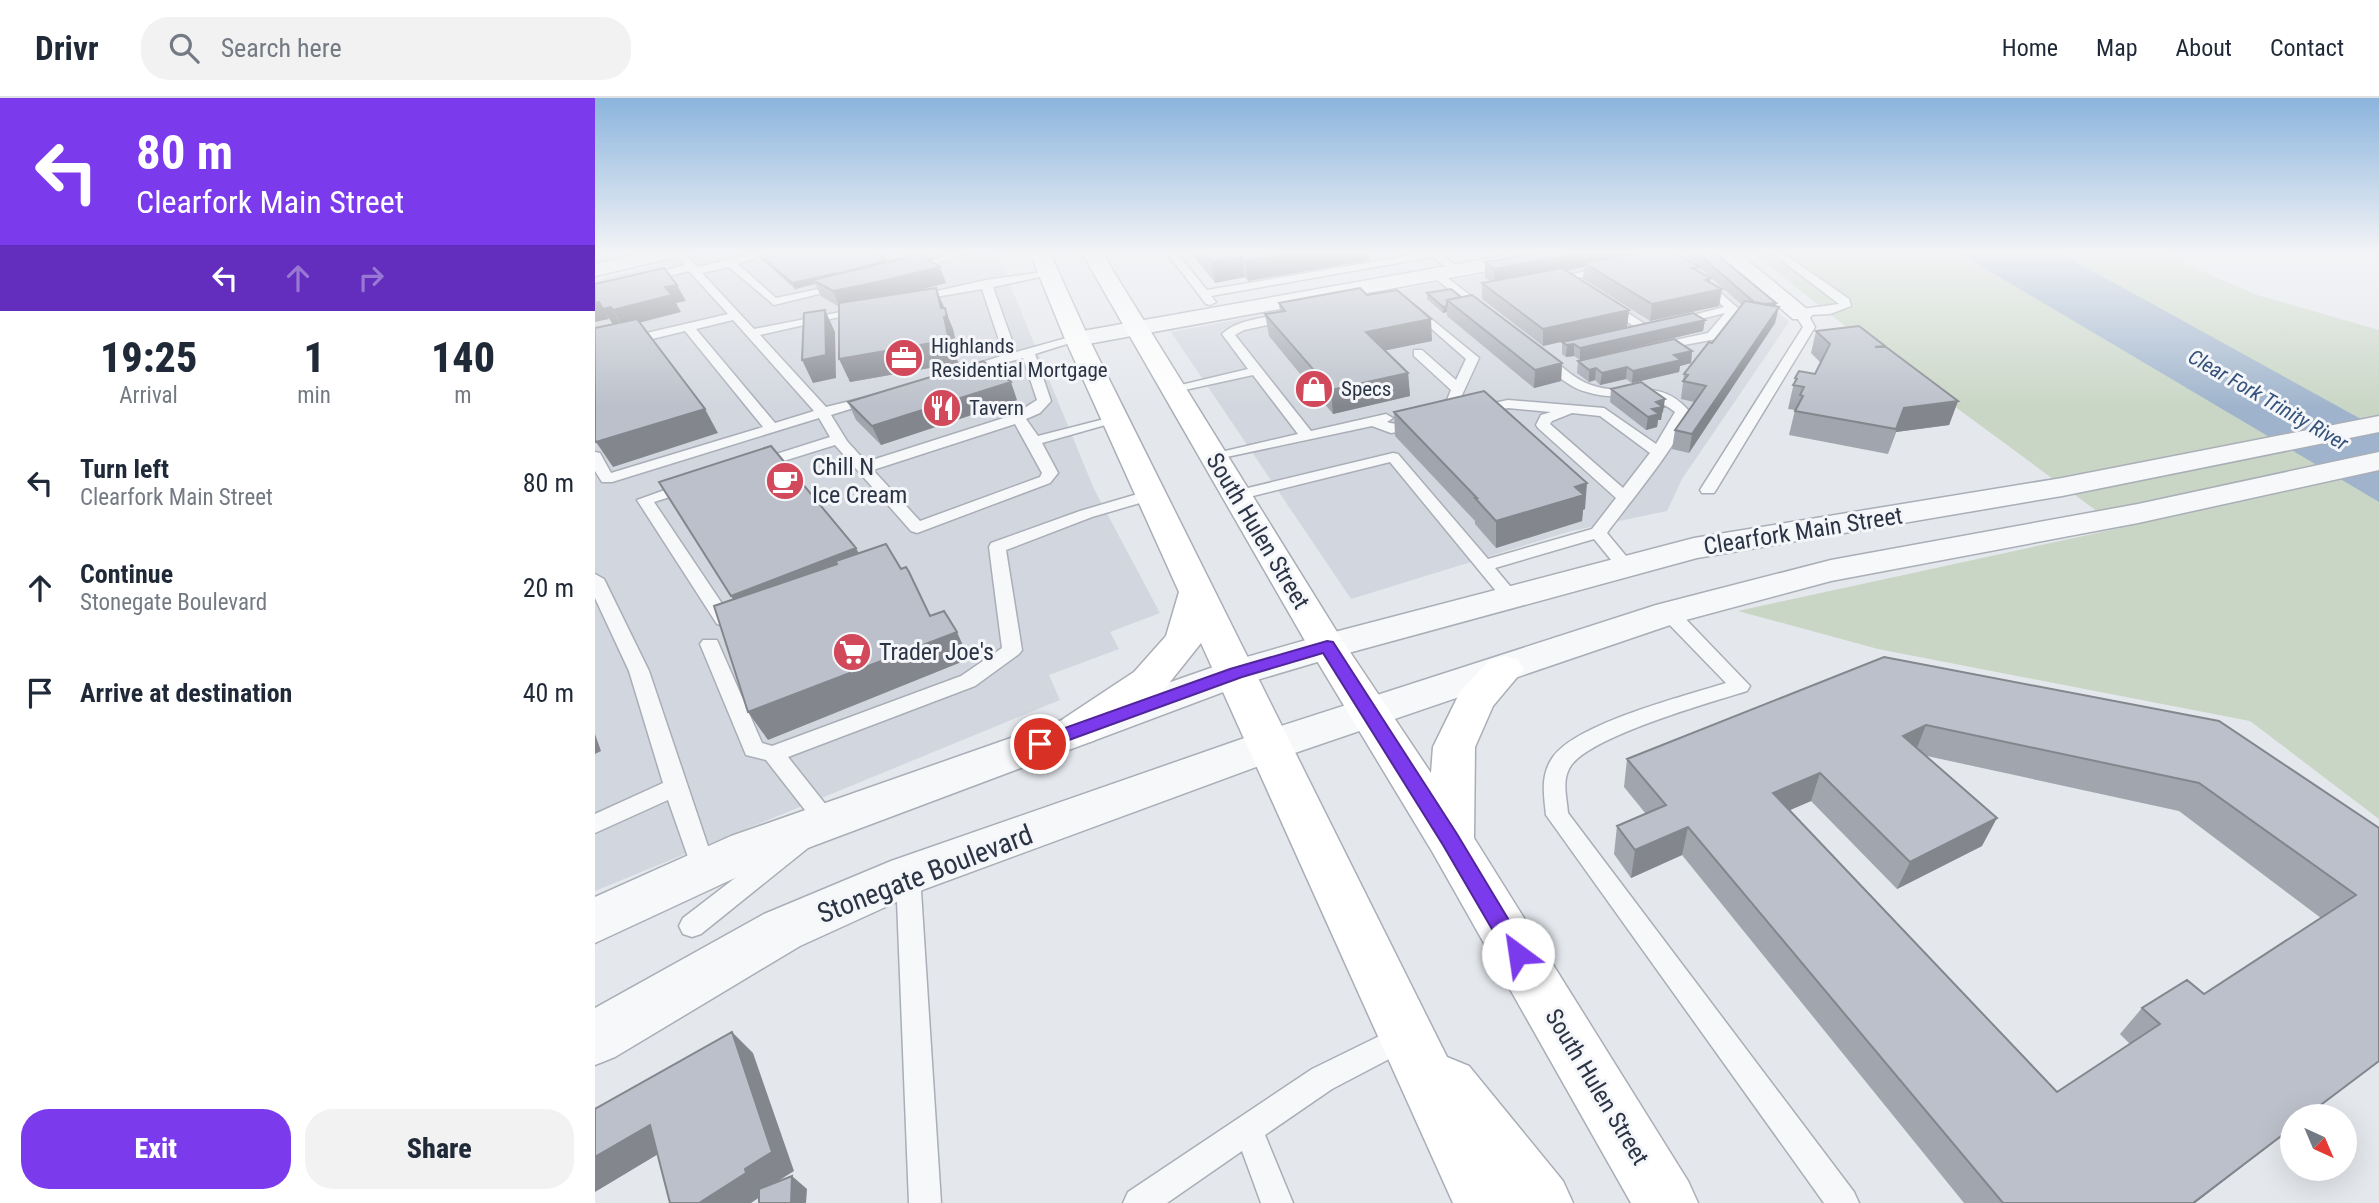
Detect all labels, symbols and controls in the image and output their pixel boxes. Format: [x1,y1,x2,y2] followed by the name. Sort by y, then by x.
[141,17,631,80] search box
[35,29,99,68] text: Drivr
[165,29,203,67] icon: search
[221,33,342,63] text: Search here
[2002,34,2058,62] text: Home
[2096,34,2138,62] text: Map
[2176,34,2232,62] text: About
[2270,34,2344,62] text: Contact
[136,124,233,181] text: 80 m
[21,126,112,217] icon: left
[136,183,404,221] text: Clearfork Main Street
[206,259,244,297] icon: left
[279,259,317,297] icon: ahead
[352,259,390,297] icon: right
[100,333,197,382] text: 19:25
[303,333,325,382] text: 1
[431,333,495,382] text: 140
[931,334,1108,382] place label: Highlands Residential Mortgage
[883,337,925,379] office icon: Highlands Residential Mortgage
[2184,345,2353,456] water label: Clear Fork Trinity River
[1293,368,1335,410] shop icon: Specs
[1341,377,1391,401] place label: Specs
[119,382,178,409] text: Arrival
[297,382,331,409] text: min
[454,382,472,409] text: m
[921,387,963,429] restaurant icon: Tavern
[969,396,1024,420] place label: Tavern
[1200,448,1316,614] street label: South Hulen Street
[812,453,907,509] place label: Chill N Ice Cream
[80,454,169,484] text: Turn left
[764,460,806,502] cafe icon: Chill N Ice Cream
[21,464,59,502] icon: left
[523,468,574,498] text: 80 m
[80,484,273,511] text: Clearfork Main Street
[1701,501,1905,561] street label: Clearfork Main Street
[80,559,173,589] text: Continue
[21,569,59,607] icon: ahead
[523,573,574,603] text: 20 m
[80,589,267,616] text: Stonegate Boulevard
[831,631,873,673] supermarket icon: Trader Joe's
[879,638,994,666] place label: Trader Joe's
[21,674,59,712] icon: arrive
[80,678,292,708] text: Arrive at destination
[523,678,574,708] text: 40 m
[1010,714,1070,774] pin
[1021,725,1059,763] icon: arrive
[813,818,1037,930] street label: Stonegate Boulevard
[1481,917,1555,991] position arrow
[1539,1004,1655,1170] street label: South Hulen Street
[2280,1104,2357,1181] north arrow
[2280,1104,2357,1181] map controls
[21,1109,291,1189] button: Exit
[305,1109,574,1189] button: Share

